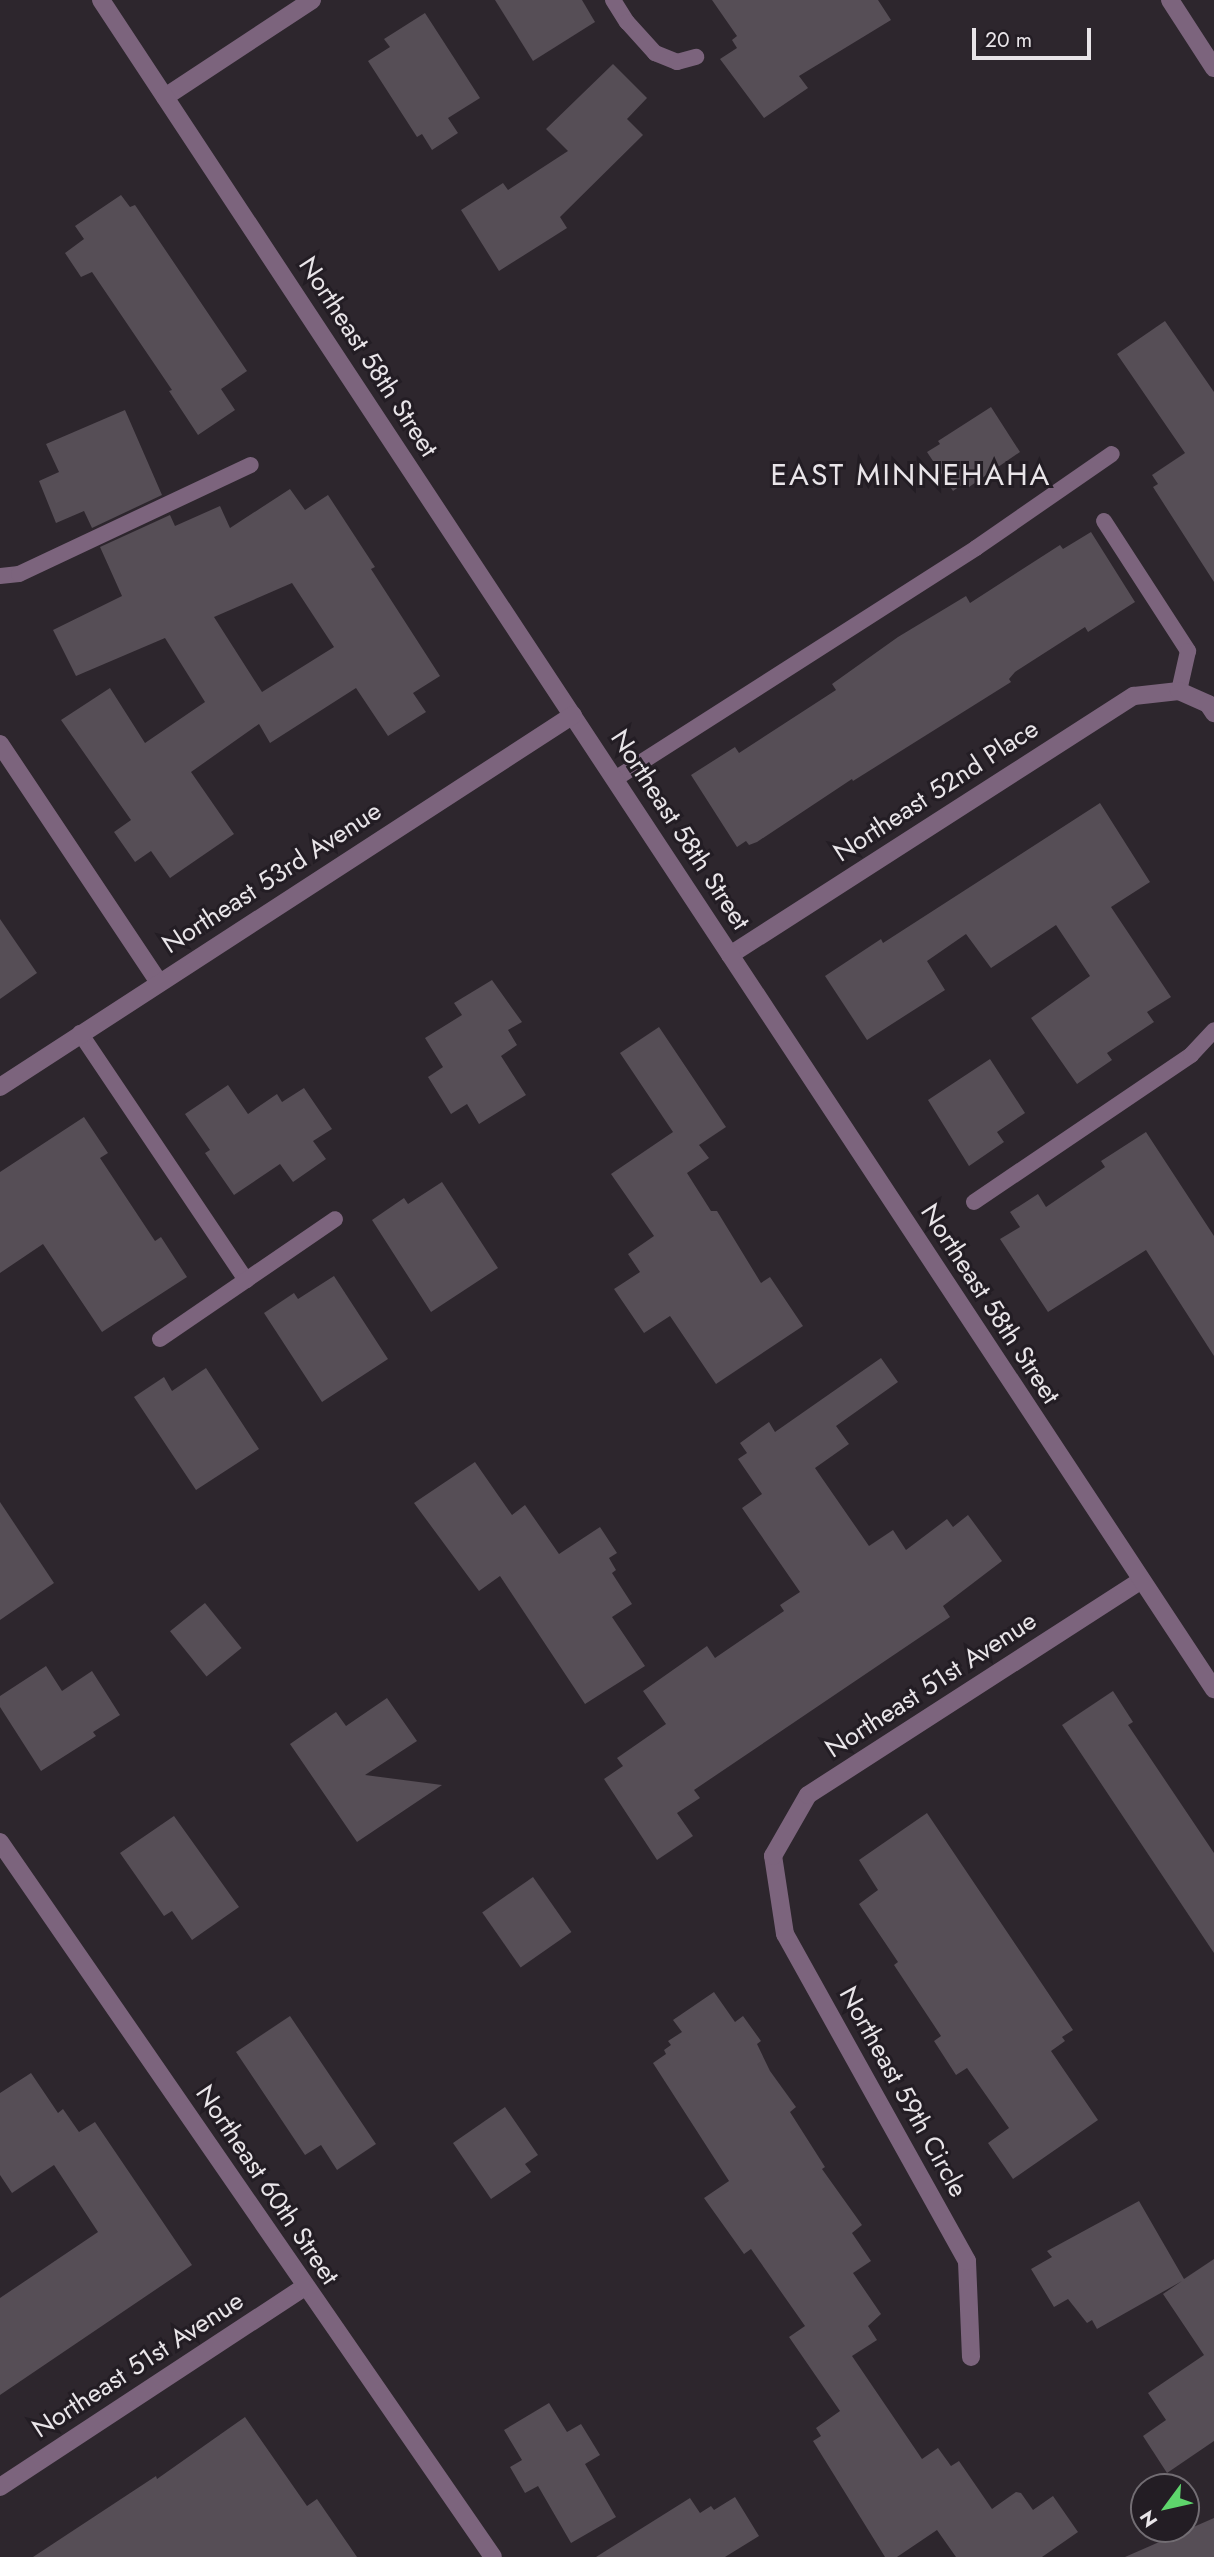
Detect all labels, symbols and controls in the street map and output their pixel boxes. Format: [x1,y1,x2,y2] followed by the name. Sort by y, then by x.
[976,14,1095,58] scale bar
[985,25,1032,55] text: 20 m
[292,251,444,463] street label: Northeast 58th Street
[772,457,1050,493] district label: EAST MINNEHAHA
[828,713,1044,869] street label: Northeast 52nd Place
[604,724,756,936] street label: Northeast 58th Street
[157,795,387,961] street label: Northeast 53rd Avenue
[914,1198,1066,1410] street label: Northeast 58th Street
[820,1605,1042,1765] street label: Northeast 51st Avenue
[832,1981,974,2203] street label: Northeast 59th Circle
[189,2079,345,2291] street label: Northeast 60th Street
[27,2285,249,2445] street label: Northeast 51st Avenue
[1130,2473,1200,2543] north arrow
[1133,2505,1164,2532] text: N

